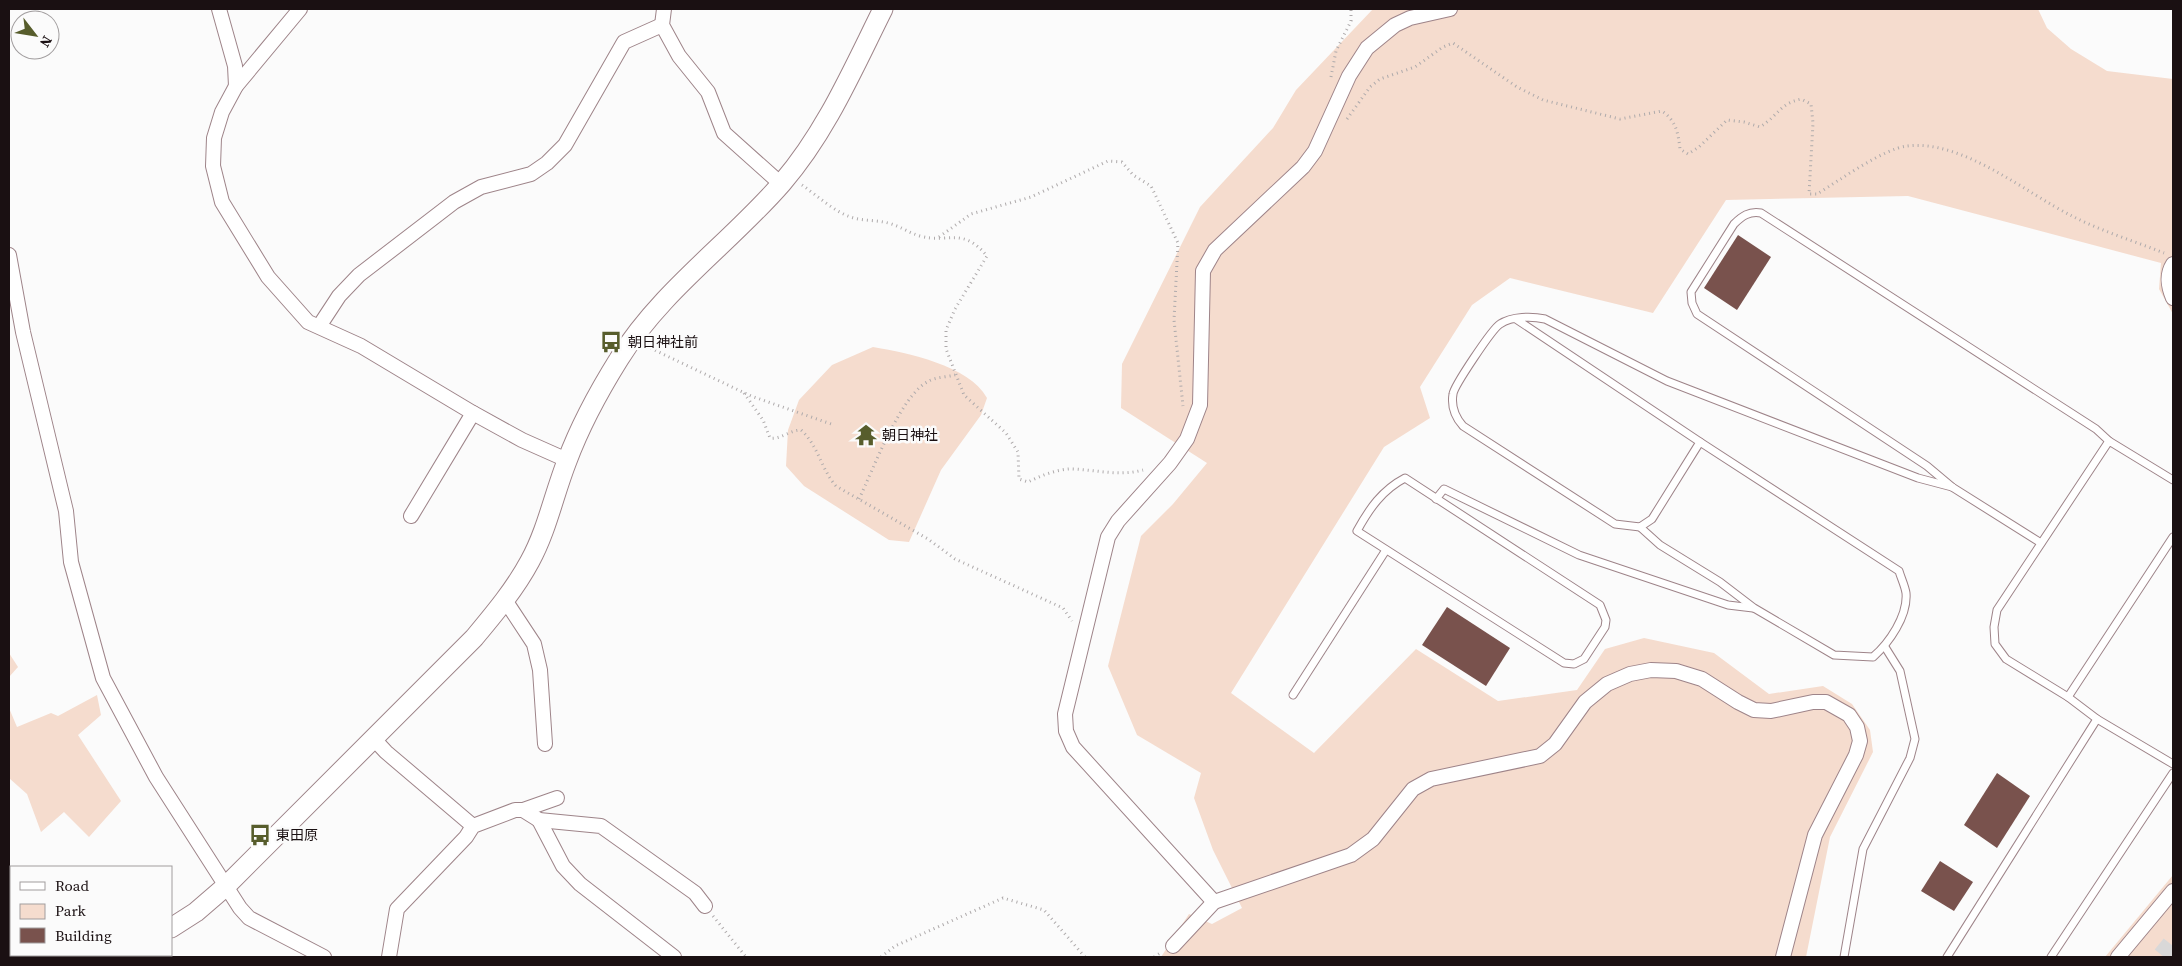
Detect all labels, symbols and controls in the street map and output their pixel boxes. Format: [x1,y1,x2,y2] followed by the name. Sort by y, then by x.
[10,10,60,60] north arrow
[35,32,57,51] text: N
[598,329,624,355] bus stop icon: 朝日神社前
[628,332,698,352] place label: 朝日神社前
[853,422,879,448] temple icon: 朝日神社
[882,425,938,445] place label: 朝日神社
[247,822,273,848] bus stop icon: 東田原
[276,825,318,845] place label: 東田原
[10,866,172,956] legend
[55,875,89,896] text: Road
[55,900,87,921] text: Park
[55,925,112,946] text: Building

